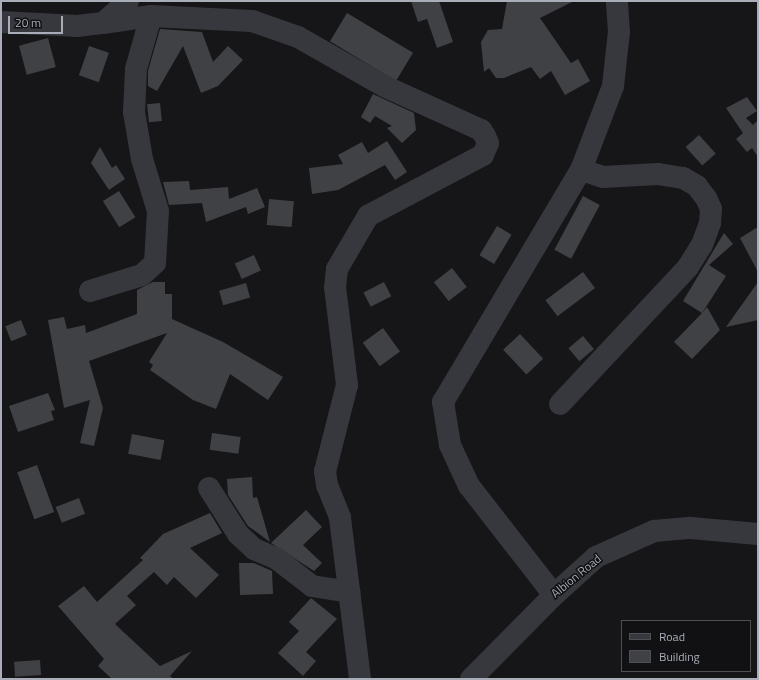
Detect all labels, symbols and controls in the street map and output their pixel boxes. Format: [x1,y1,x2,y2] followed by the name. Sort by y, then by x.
[10,8,65,34] scale bar
[15,13,41,32] text: 20 m
[548,551,604,601] street label: Albion Road
[621,620,751,672] legend
[659,627,685,646] text: Road
[659,647,700,666] text: Building

